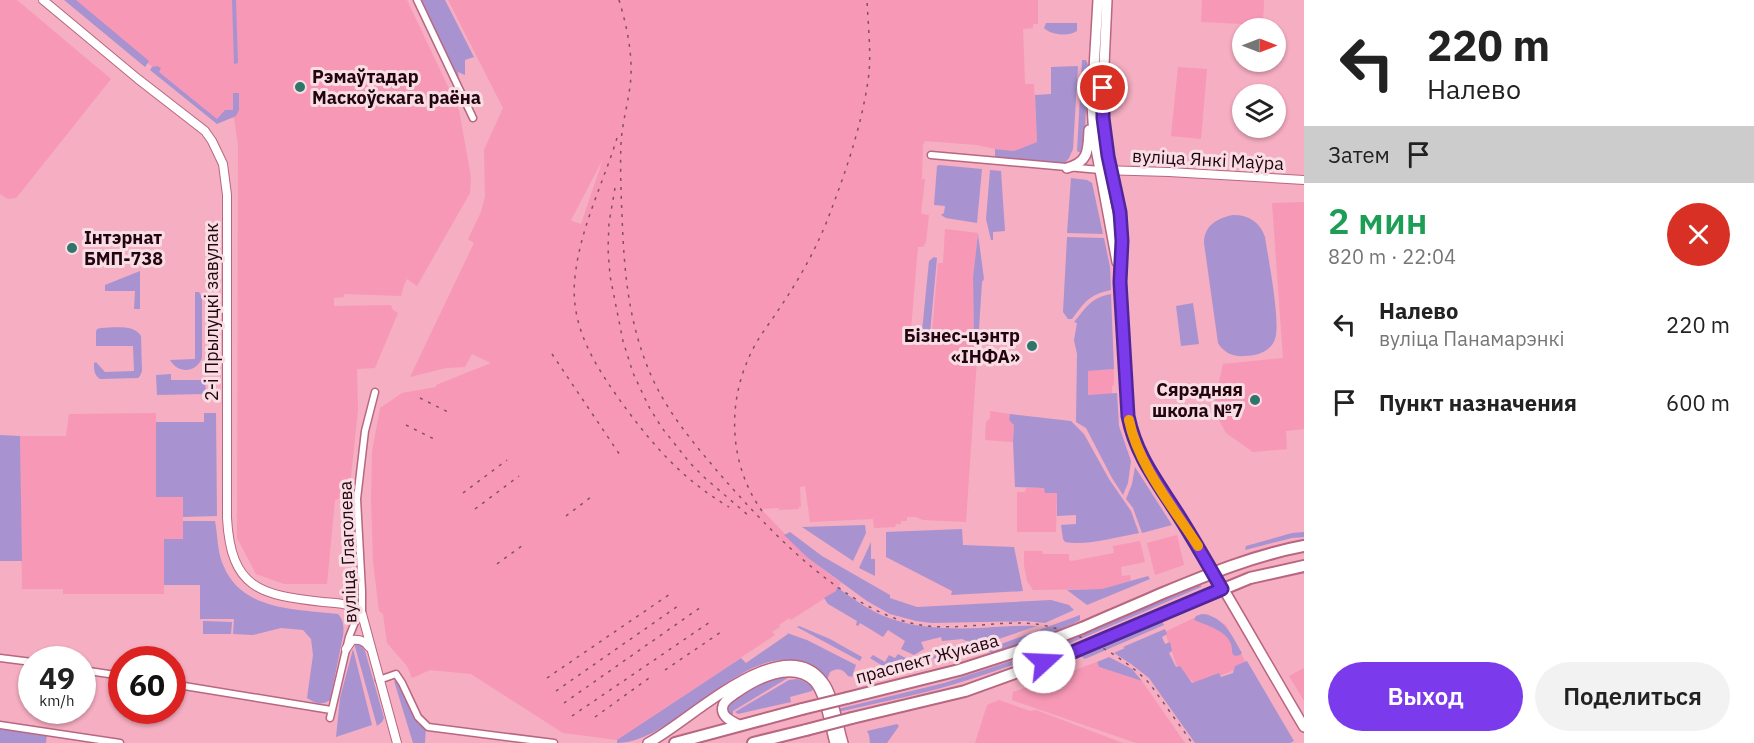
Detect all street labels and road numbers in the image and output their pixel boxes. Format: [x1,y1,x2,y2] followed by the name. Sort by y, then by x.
[1132,144,1285,175] street label: вуліца Янкі Маўра
[200,223,223,401] street label: 2-і Прылуцкі завулак
[334,480,361,624] street label: вуліца Глаголева
[853,628,1001,689] street label: праспект Жукава

